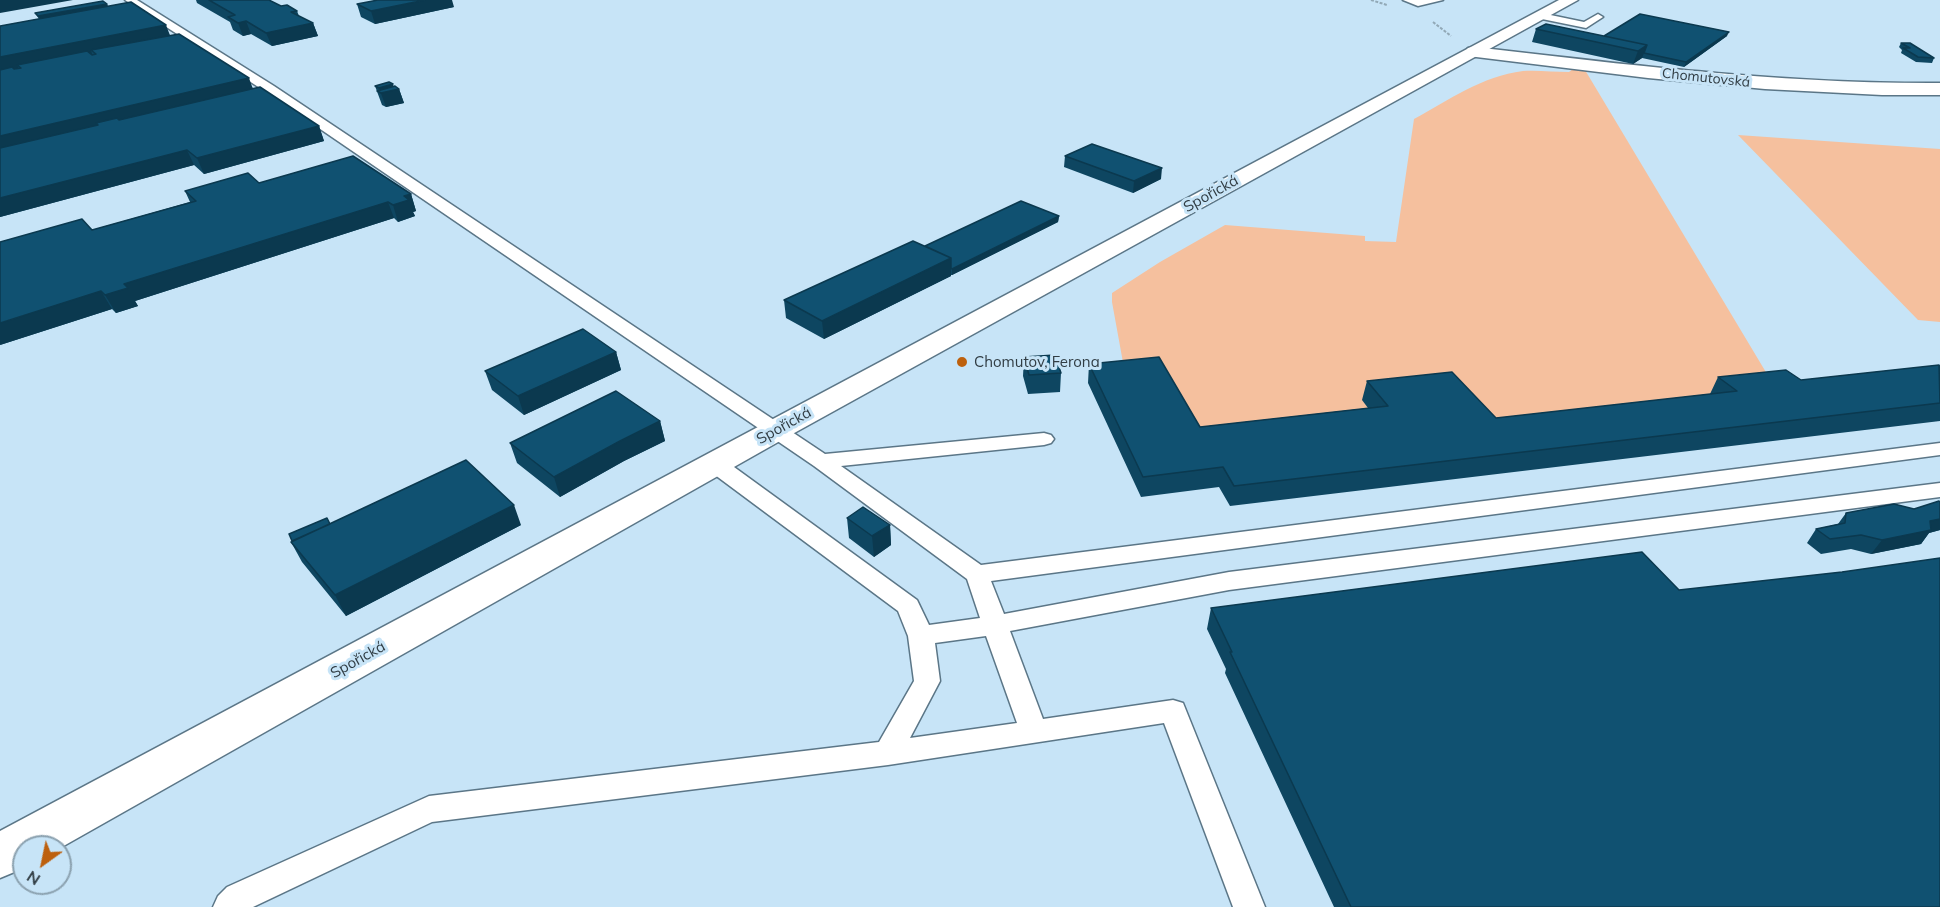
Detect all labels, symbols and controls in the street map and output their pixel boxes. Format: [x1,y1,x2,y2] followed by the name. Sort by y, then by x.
[1661,65,1751,91] street label: Chomutovská
[1180,172,1242,216] street label: Spořická
[974,353,1100,371] place label: Chomutov, Ferona
[955,355,969,369] marker: Chomutov, Ferona
[753,404,815,448] street label: Spořická
[327,638,389,682] street label: Spořická
[12,835,72,895] north arrow
[23,867,44,890] text: N

